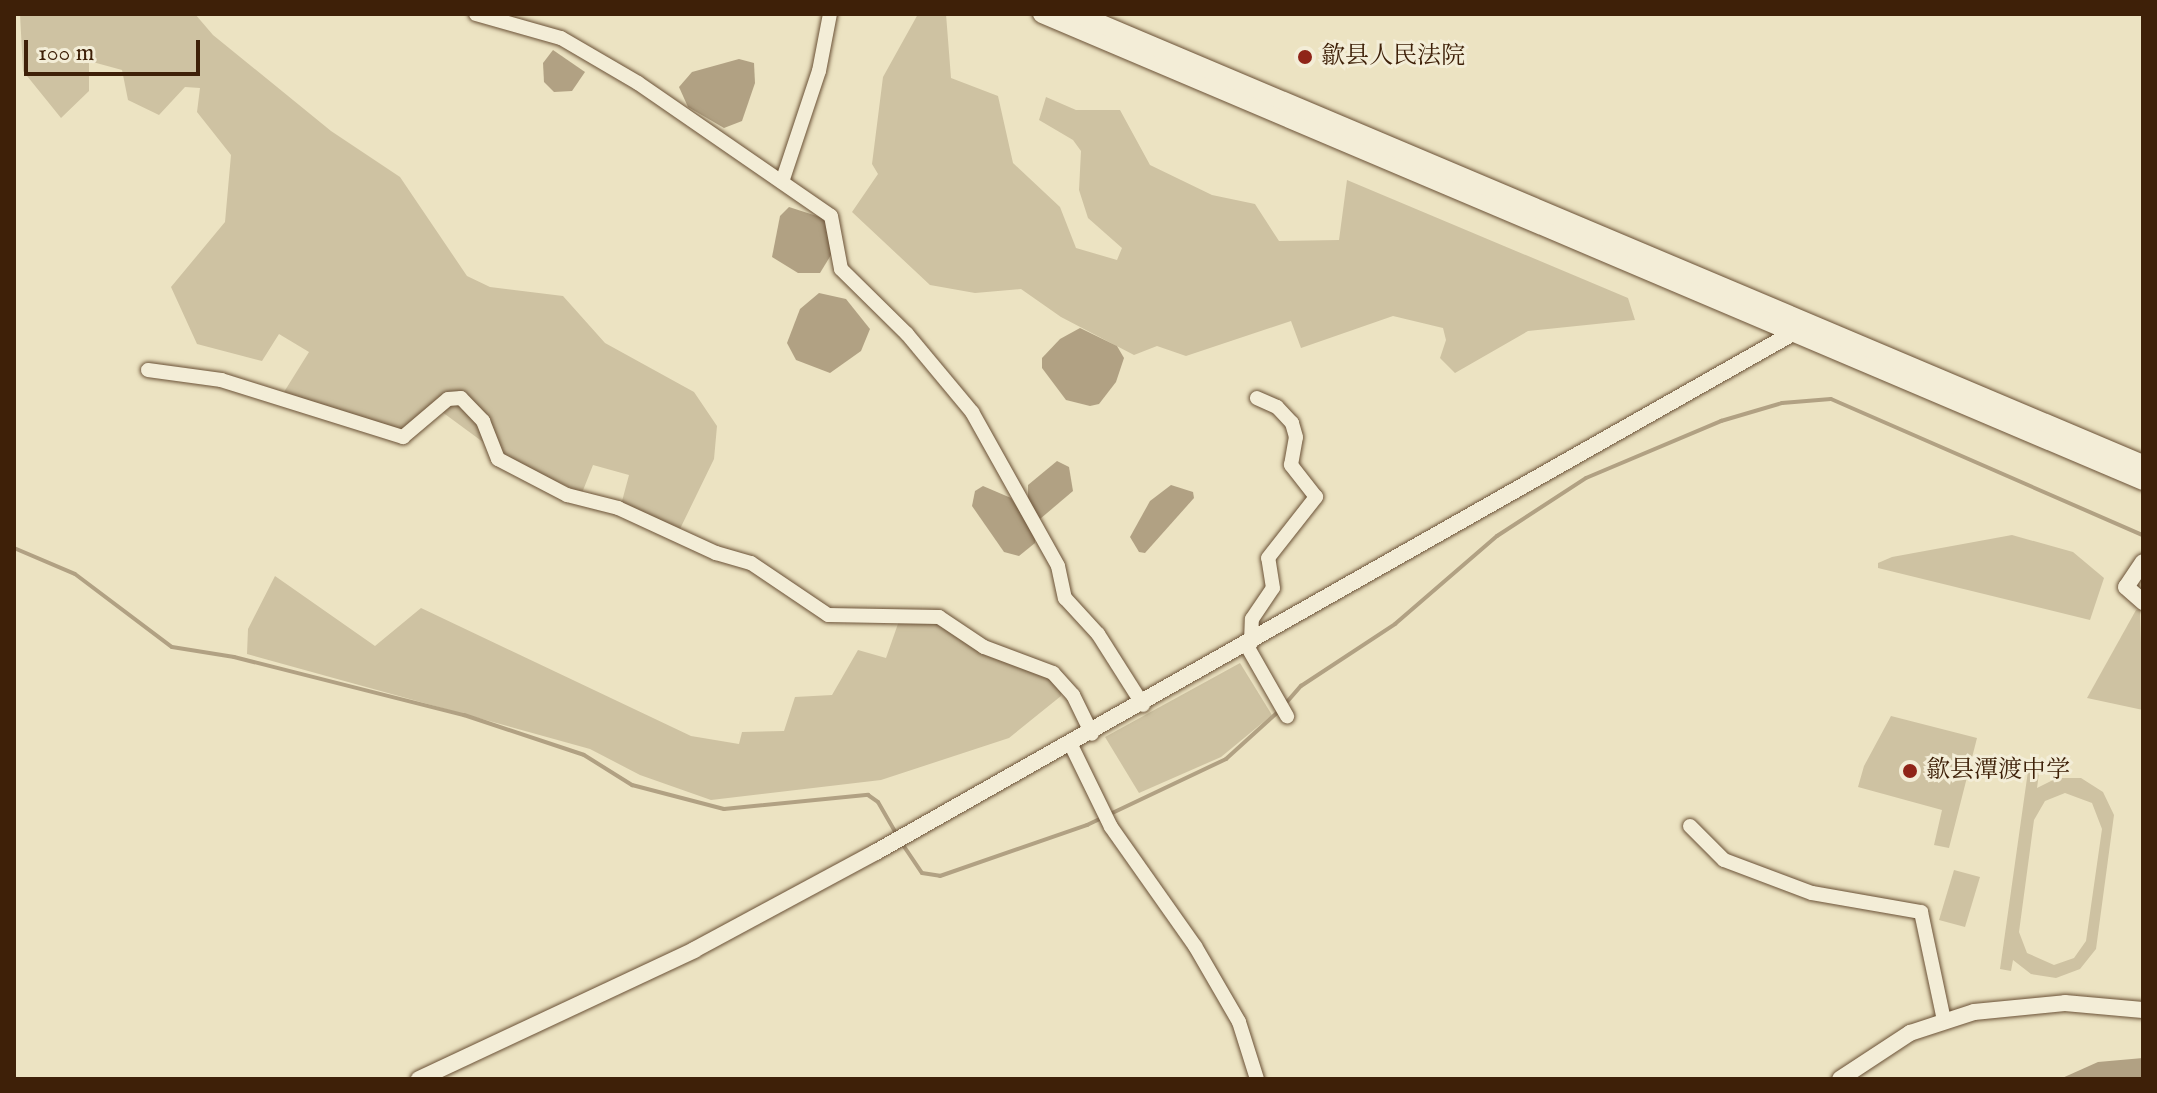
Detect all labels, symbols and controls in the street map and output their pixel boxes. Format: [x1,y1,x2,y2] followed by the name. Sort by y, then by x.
[28,24,204,74] scale bar
[38,38,94,69] text: 100 m
[1321,43,1465,71] place label: 歙县人民法院
[1296,48,1314,66] marker: 歙县人民法院
[1926,757,2070,785] place label: 歙县潭渡中学
[1901,762,1919,780] marker: 歙县潭渡中学

